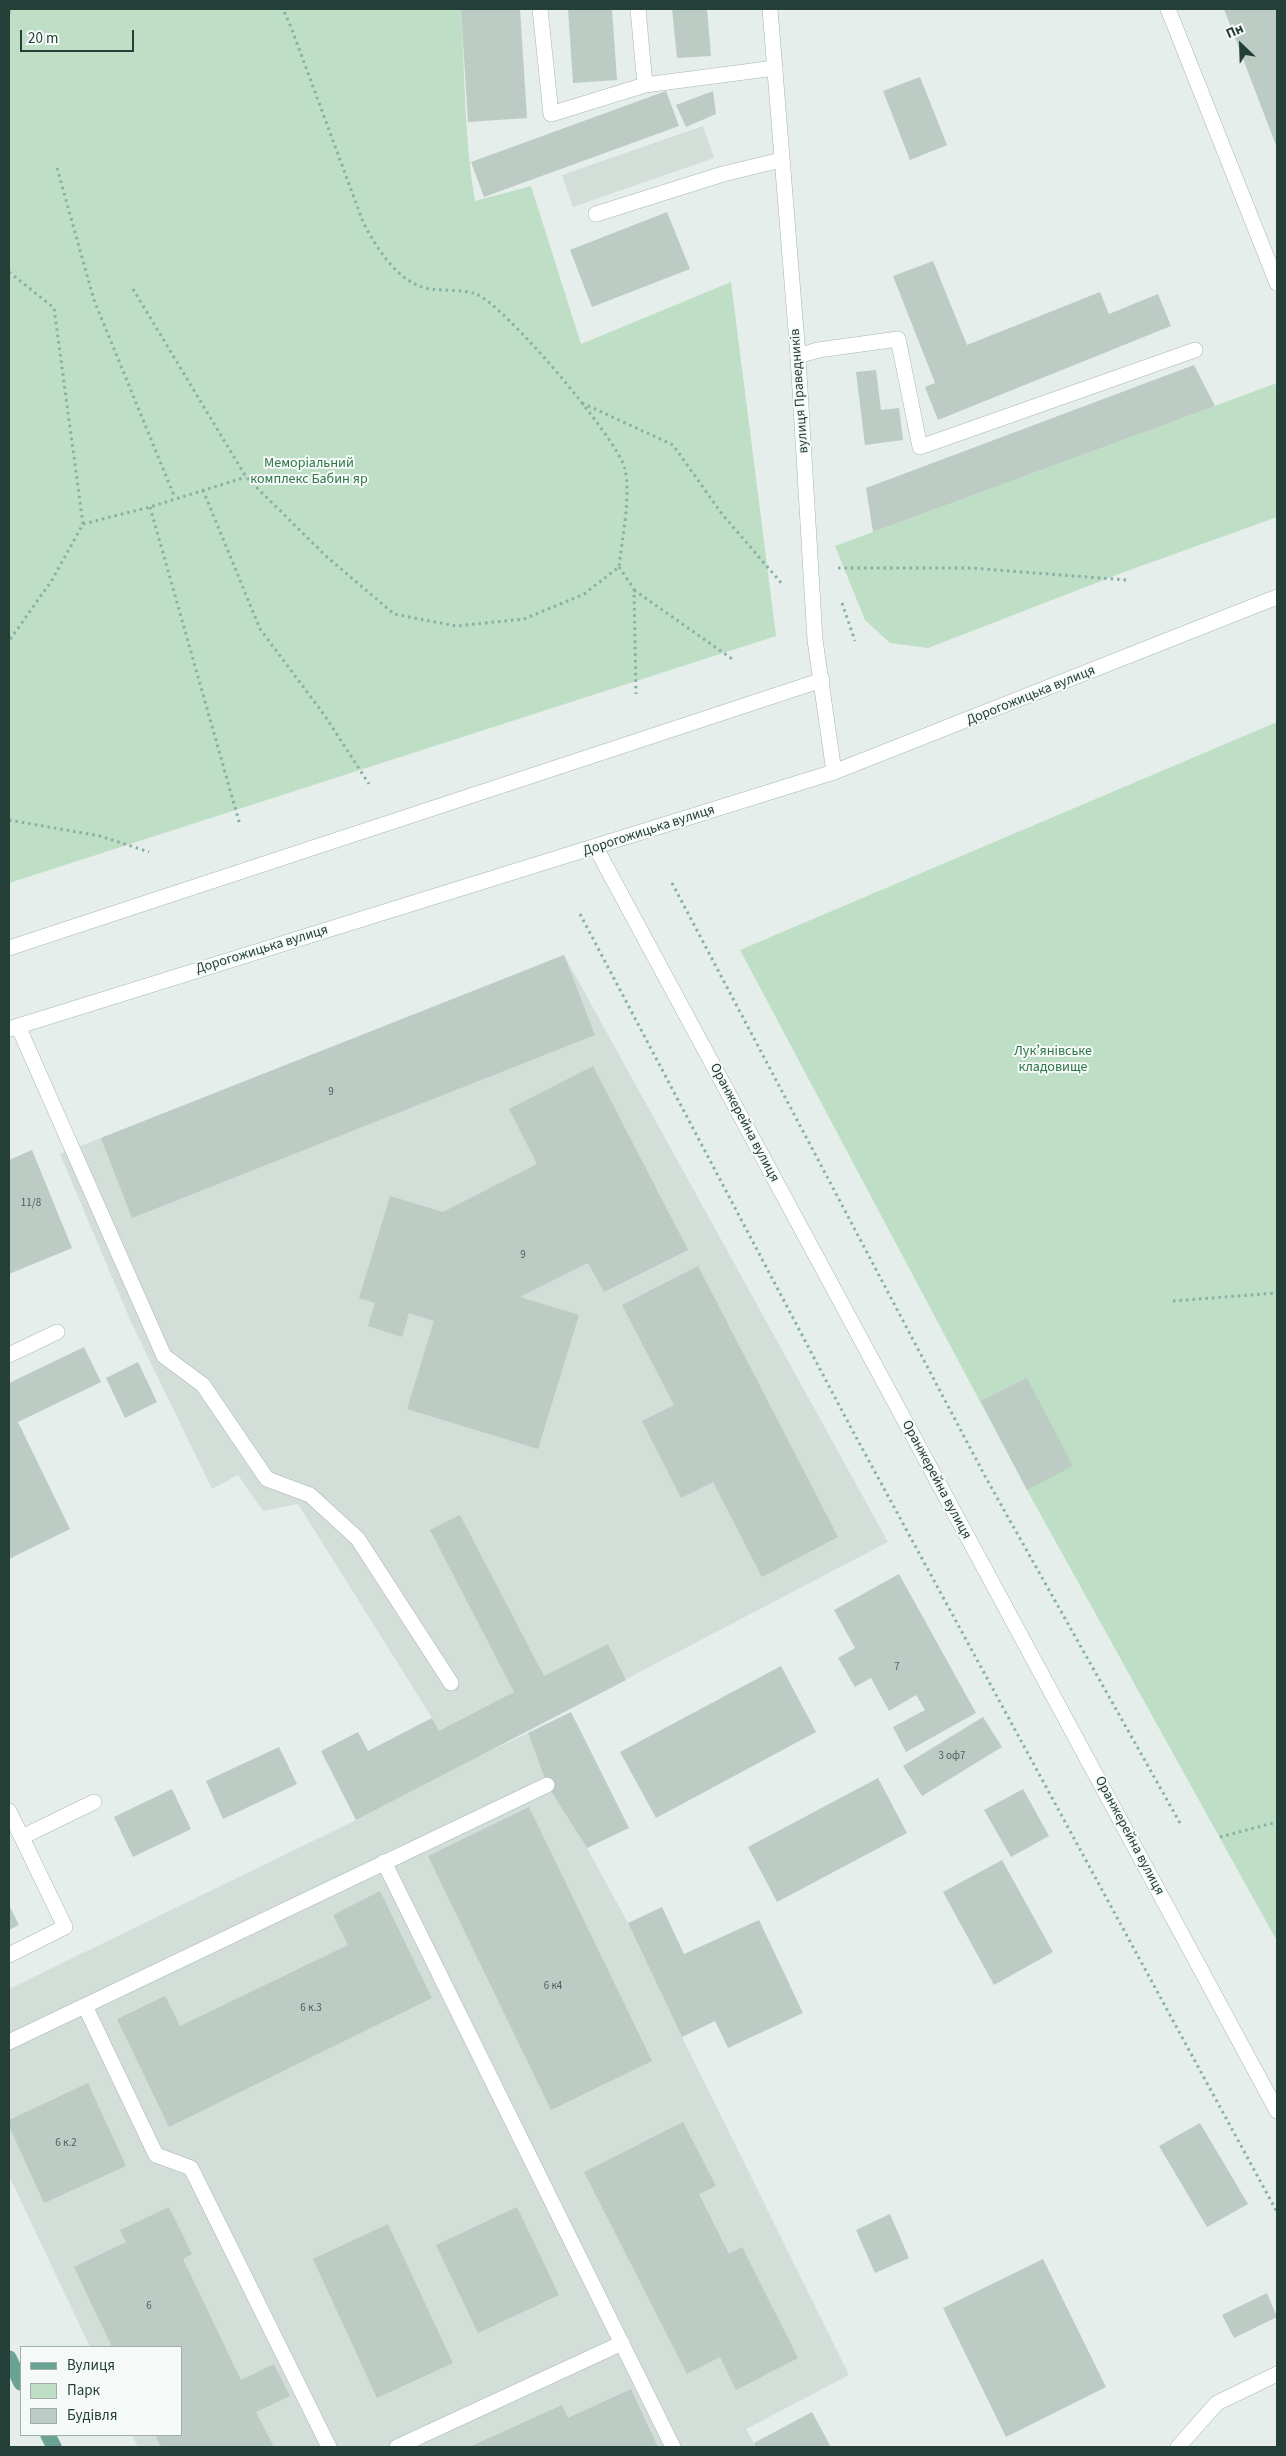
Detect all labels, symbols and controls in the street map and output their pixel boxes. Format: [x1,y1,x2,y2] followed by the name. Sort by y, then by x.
[1223,19,1247,44] text: Пн
[22,20,136,52] scale bar
[1216,20,1266,70] north arrow
[28,28,58,49] text: 20 m
[787,328,813,454] street label: вулиця Праведників
[250,456,368,488] park label: Меморіальний комплекс Бабин яр
[964,662,1098,730] street label: Дорогожицька вулиця
[581,802,717,860] street label: Дорогожицька вулиця
[194,922,330,978] street label: Дорогожицька вулиця
[1014,1044,1092,1076] park label: Лукʼянівське кладовище
[706,1061,782,1185] street label: Оранжерейна вулиця
[328,1086,334,1100] house number: 9
[21,1197,41,1211] house number: 11/8
[520,1249,526,1263] house number: 9
[898,1418,974,1542] street label: Оранжерейна вулиця
[894,1661,900,1675] house number: 7
[938,1750,966,1764] house number: 3 оф7
[1091,1774,1167,1898] street label: Оранжерейна вулиця
[544,1980,562,1994] house number: 6 к4
[300,2002,322,2016] house number: 6 к.3
[55,2137,77,2151] house number: 6 к.2
[146,2300,152,2314] house number: 6
[20,2346,182,2436] legend
[67,2355,115,2376] text: Вулиця
[67,2380,100,2401] text: Парк
[67,2405,117,2426] text: Будівля

